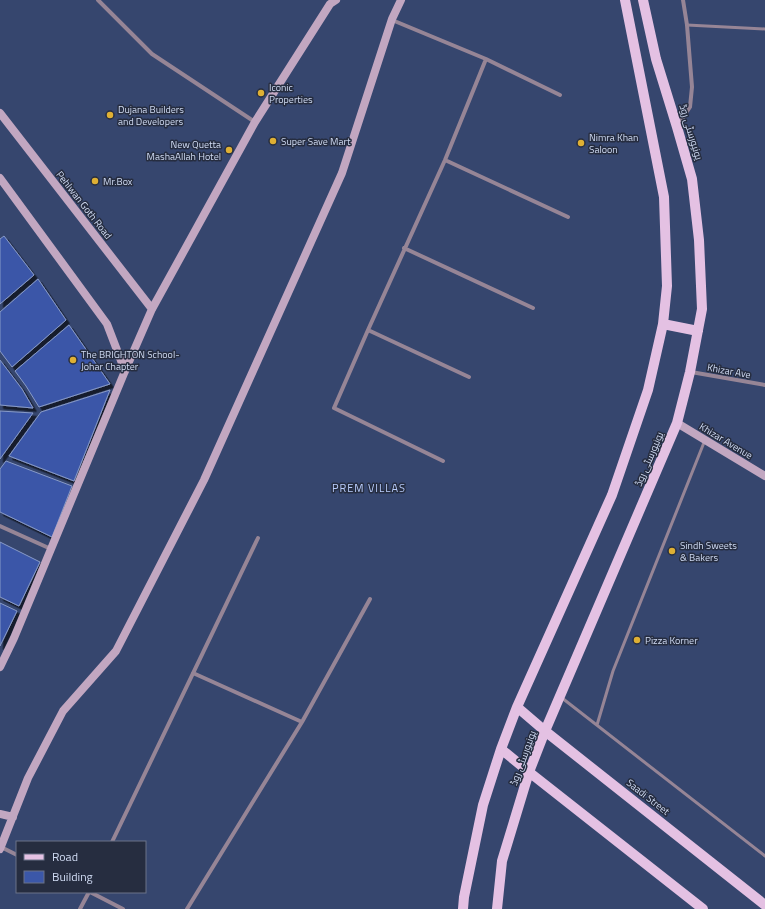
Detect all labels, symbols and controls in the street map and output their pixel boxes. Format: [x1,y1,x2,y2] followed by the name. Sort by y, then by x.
[269,80,313,107] place label: Iconic Properties
[256,88,266,98] marker: Iconic Properties
[118,102,184,129] place label: Dujana Builders and Developers
[675,102,707,162] street label: یونیورسٹی روڈ
[105,110,115,120] marker: Dujana Builders and Developers
[589,130,638,157] place label: Nimra Khan Saloon
[281,134,351,149] place label: Super Save Mart
[268,136,278,146] marker: Super Save Mart
[147,137,221,164] place label: New Quetta MashaAllah Hotel
[576,138,586,148] marker: Nimra Khan Saloon
[224,145,234,155] marker: New Quetta MashaAllah Hotel
[53,168,115,242] street label: Pehlwan Goth Road
[103,174,133,189] place label: Mr.Box
[90,176,100,186] marker: Mr.Box
[81,347,180,374] place label: The BRIGHTON School- Johar Chapter
[68,355,78,365] marker: The BRIGHTON School- Johar Chapter
[706,360,752,382] street label: Khizar Ave
[697,419,755,463] street label: Khizar Avenue
[631,429,667,488] street label: یونیورسٹی روڈ
[332,480,406,496] district label: PREM VILLAS
[680,538,737,565] place label: Sindh Sweets & Bakers
[667,546,677,556] marker: Sindh Sweets & Bakers
[645,633,698,648] place label: Pizza Korner
[632,635,642,645] marker: Pizza Korner
[506,728,540,788] street label: یونیورسٹی روڈ
[623,775,673,819] street label: Saadi Street
[16,841,146,893] legend
[52,847,78,866] text: Road
[52,867,93,886] text: Building

